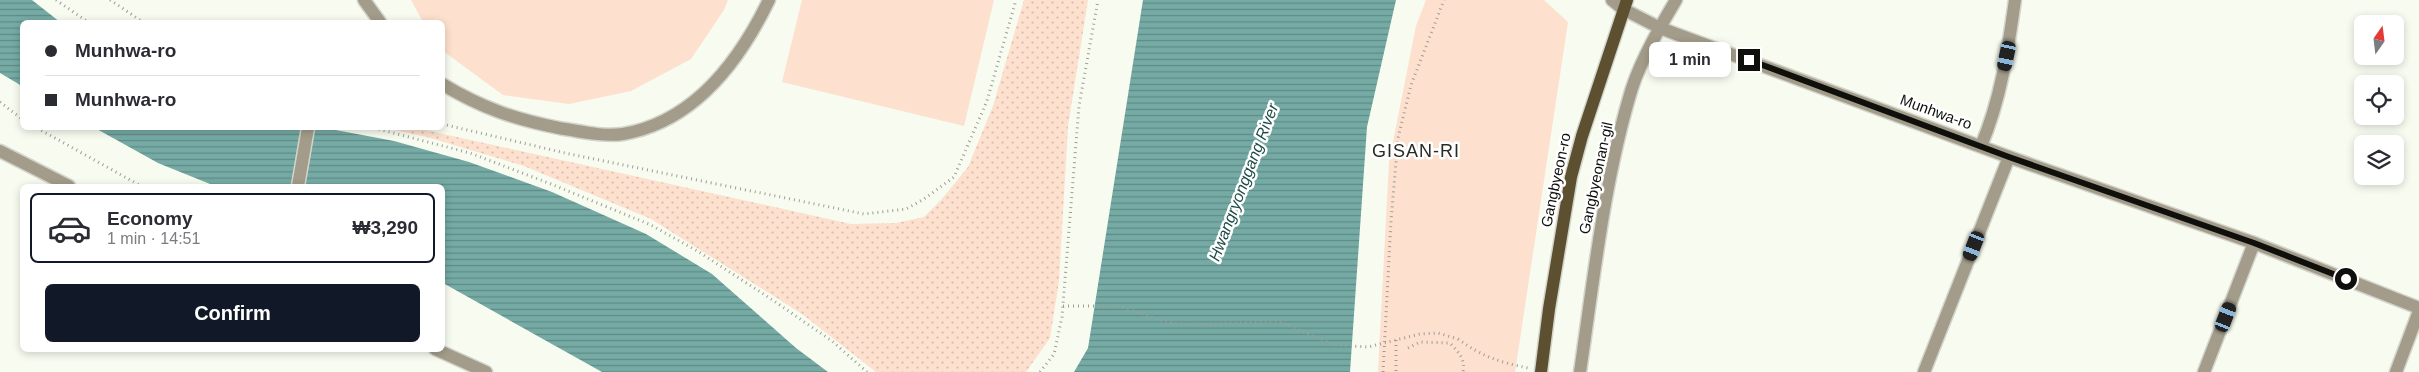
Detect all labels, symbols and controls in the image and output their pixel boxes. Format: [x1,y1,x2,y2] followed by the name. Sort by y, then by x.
[2354,15,2404,65] north arrow
[2354,15,2404,185] map controls
[75,40,176,61] text: Munhwa-ro
[1996,40,2017,72] car
[1649,42,1732,78] callout: 1 min
[1738,49,1760,71] route end
[1669,51,1711,68] text: 1 min
[2354,75,2404,125] button: locate
[75,89,176,110] text: Munhwa-ro
[1898,91,1974,132] street label: Munhwa-ro
[1206,100,1282,263] water label: Hwangryonggang River
[1575,120,1616,236] street label: Gangbyeonan-gil
[1537,131,1574,229] street label: Gangbyeon-ro
[2354,135,2404,185] button: layers
[1372,141,1460,161] district label: GISAN-RI
[47,206,92,251] icon: car
[107,208,193,229] text: Economy
[353,217,418,238] text: ₩3,290
[1961,229,1986,263] car
[107,230,200,247] text: 1 min · 14:51
[2335,268,2357,290] route start
[45,284,420,342] button: Confirm
[2213,300,2238,334] car

